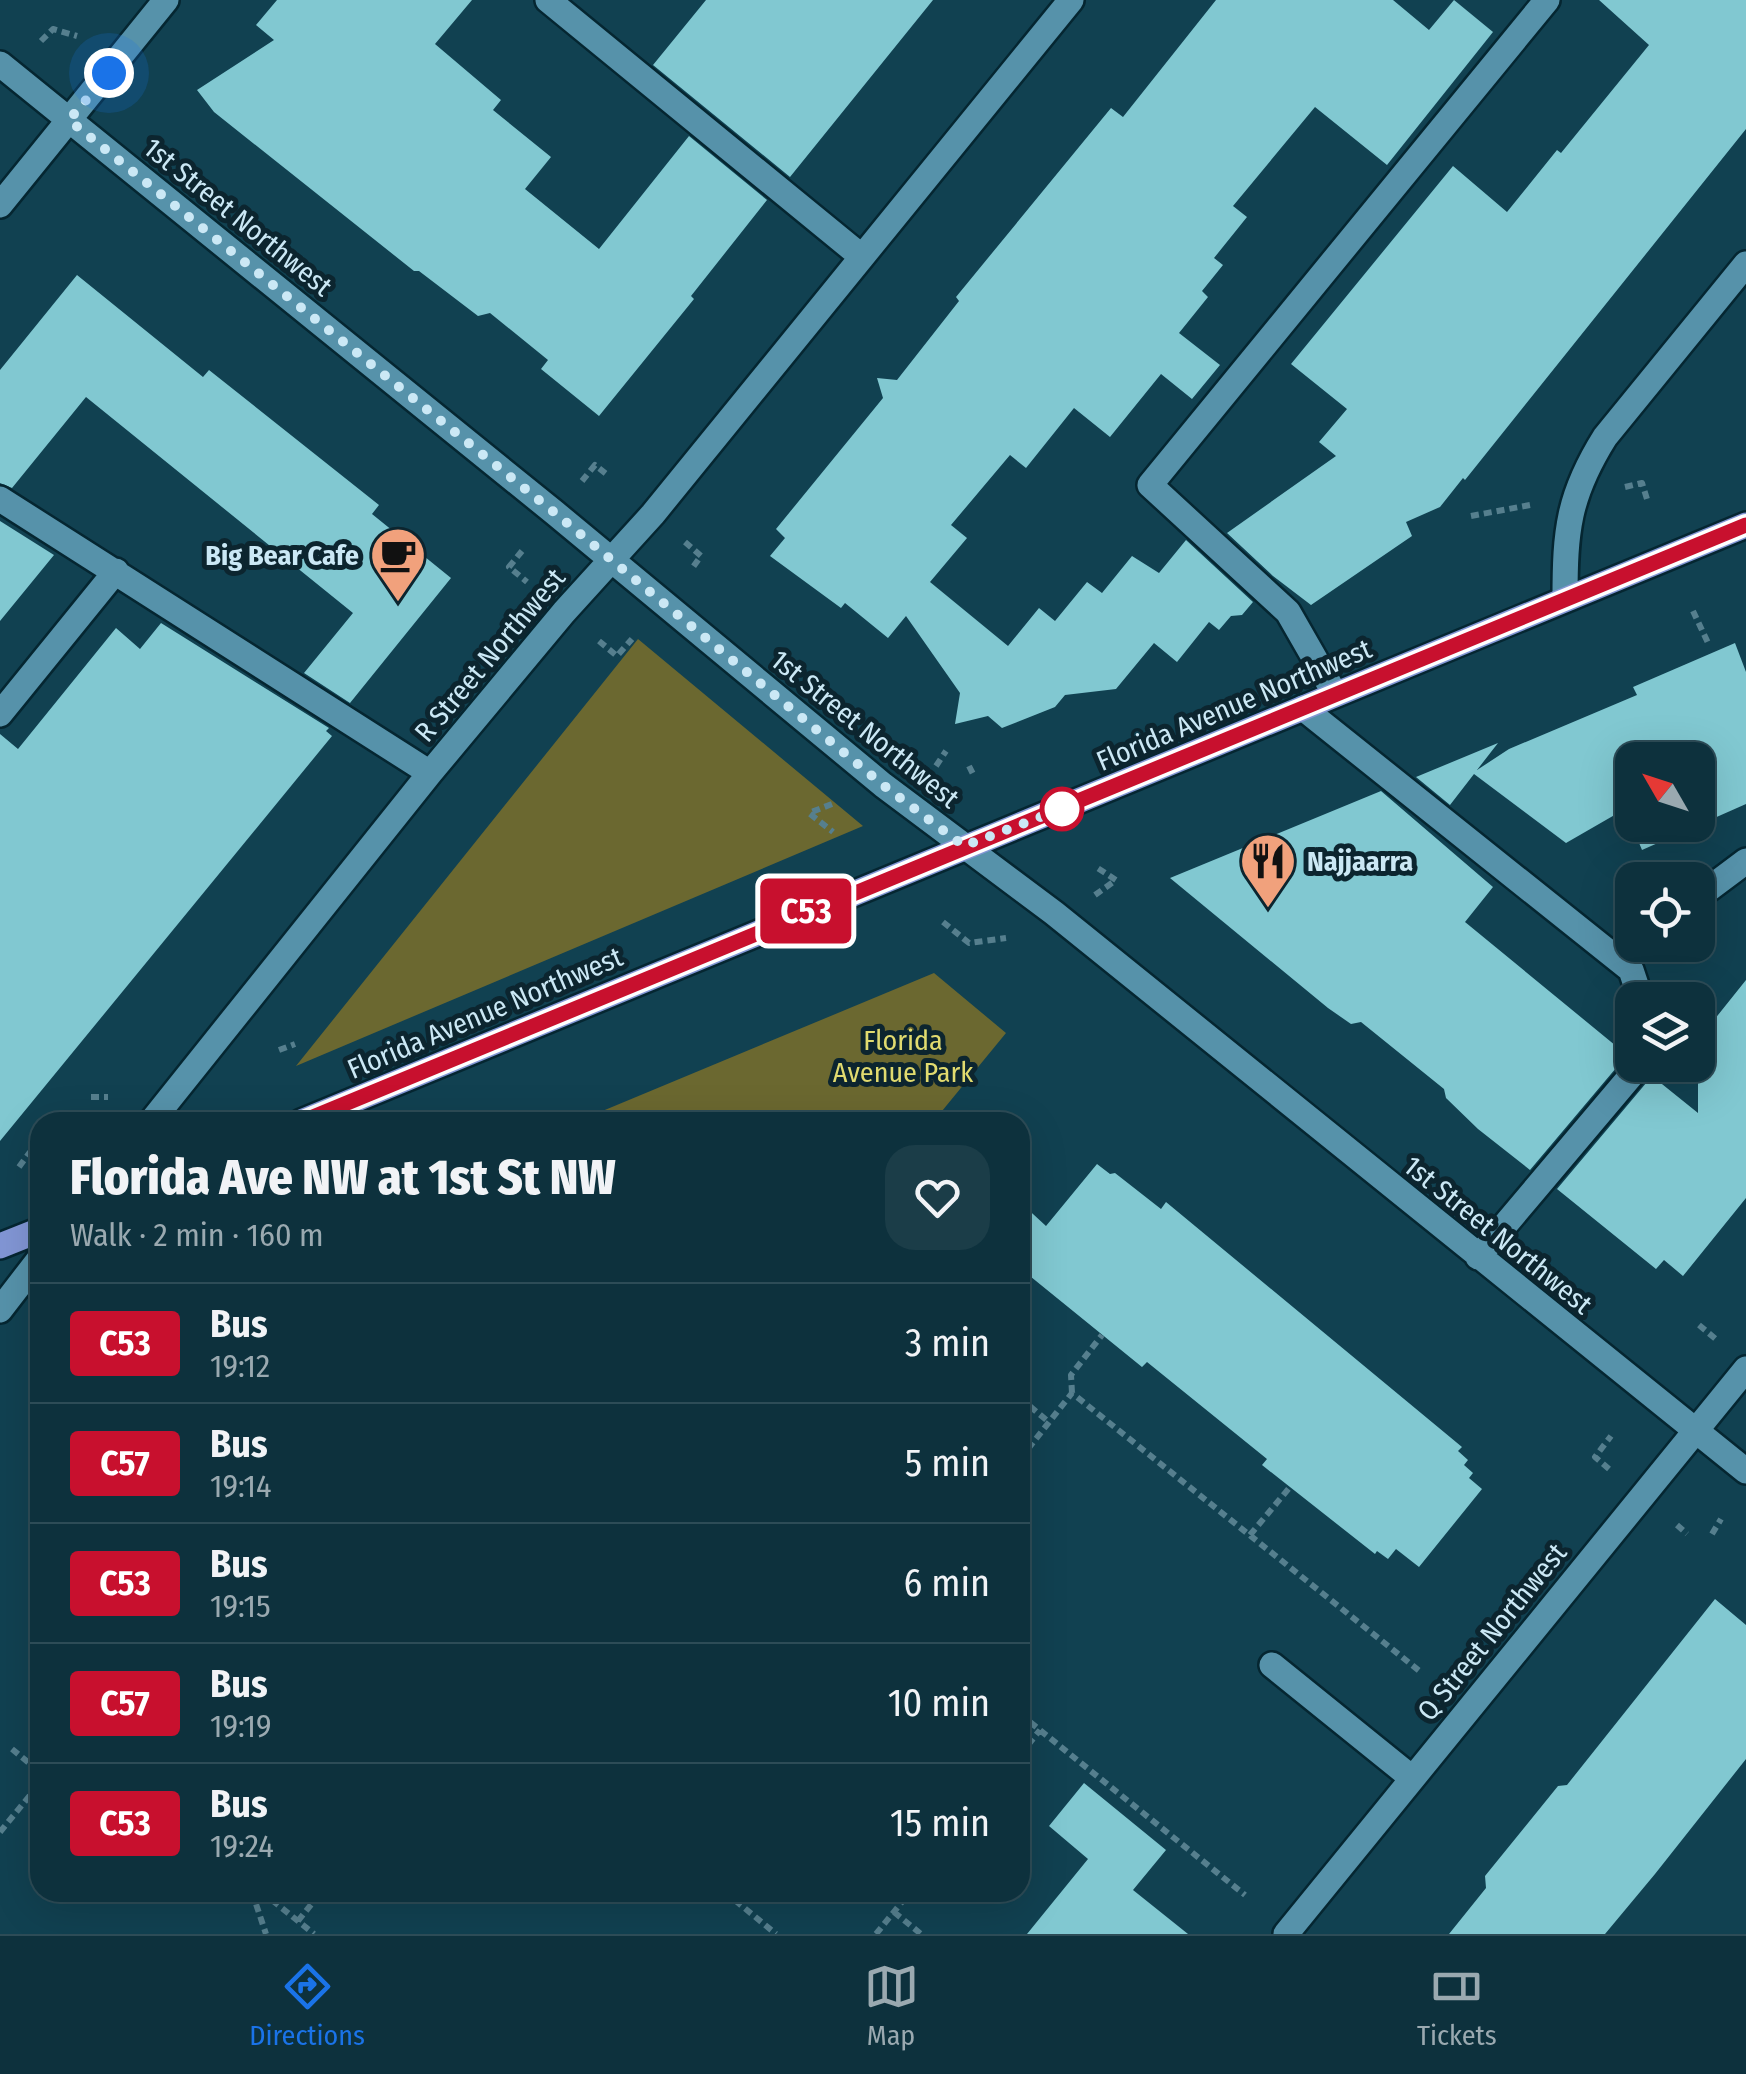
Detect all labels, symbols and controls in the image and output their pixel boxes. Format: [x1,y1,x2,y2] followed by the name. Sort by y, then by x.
[84,48,134,98] your location
[137,131,339,304] street label: 1st Street Northwest
[368,525,428,604] cafe icon: Big Bear Cafe
[205,539,359,572] place label: Big Bear Cafe
[408,561,573,748] street label: R Street Northwest
[1092,632,1377,778] street label: Florida Avenue Northwest
[764,643,966,816] street label: 1st Street Northwest
[1615,742,1715,842] north arrow
[1615,742,1715,1082] map controls
[1041,788,1083,830] unlabelled marker
[1238,831,1298,910] restaurant icon: Najjaarra
[1307,845,1413,878] place label: Najjaarra
[1615,862,1715,962] button: locate
[748,878,864,944] line badge: C53
[780,890,832,932] text: C53
[343,940,628,1086] street label: Florida Avenue Northwest
[1615,982,1715,1082] button: layers
[833,1024,974,1089] park label: Florida Avenue Park
[885,1145,990,1250] button: heart
[70,1149,616,1207] text: Florida Ave NW at 1st St NW
[1397,1149,1599,1322] street label: 1st Street Northwest
[70,1216,324,1254] text: Walk · 2 min · 160 m
[210,1301,268,1347] text: Bus
[905,1320,990,1366] text: 3 min
[99,1322,151,1364] text: C53
[210,1347,270,1385] text: 19:12
[210,1421,268,1467] text: Bus
[905,1440,990,1486] text: 5 min
[100,1442,150,1484] text: C57
[210,1467,271,1505] text: 19:14
[1410,1536,1574,1727] street label: Q Street Northwest
[210,1541,268,1587] text: Bus
[903,1560,990,1606] text: 6 min
[99,1562,151,1604] text: C53
[210,1587,271,1625] text: 19:15
[210,1661,268,1707] text: Bus
[888,1680,990,1726] text: 10 min
[100,1682,150,1724] text: C57
[210,1707,272,1745] text: 19:19
[210,1781,268,1827] text: Bus
[890,1800,990,1846] text: 15 min
[99,1802,151,1844] text: C53
[210,1827,274,1865] text: 19:24
[249,1959,365,2052] tab: Directions
[864,1959,919,2052] tab: Map
[1417,1959,1497,2052] tab: Tickets

